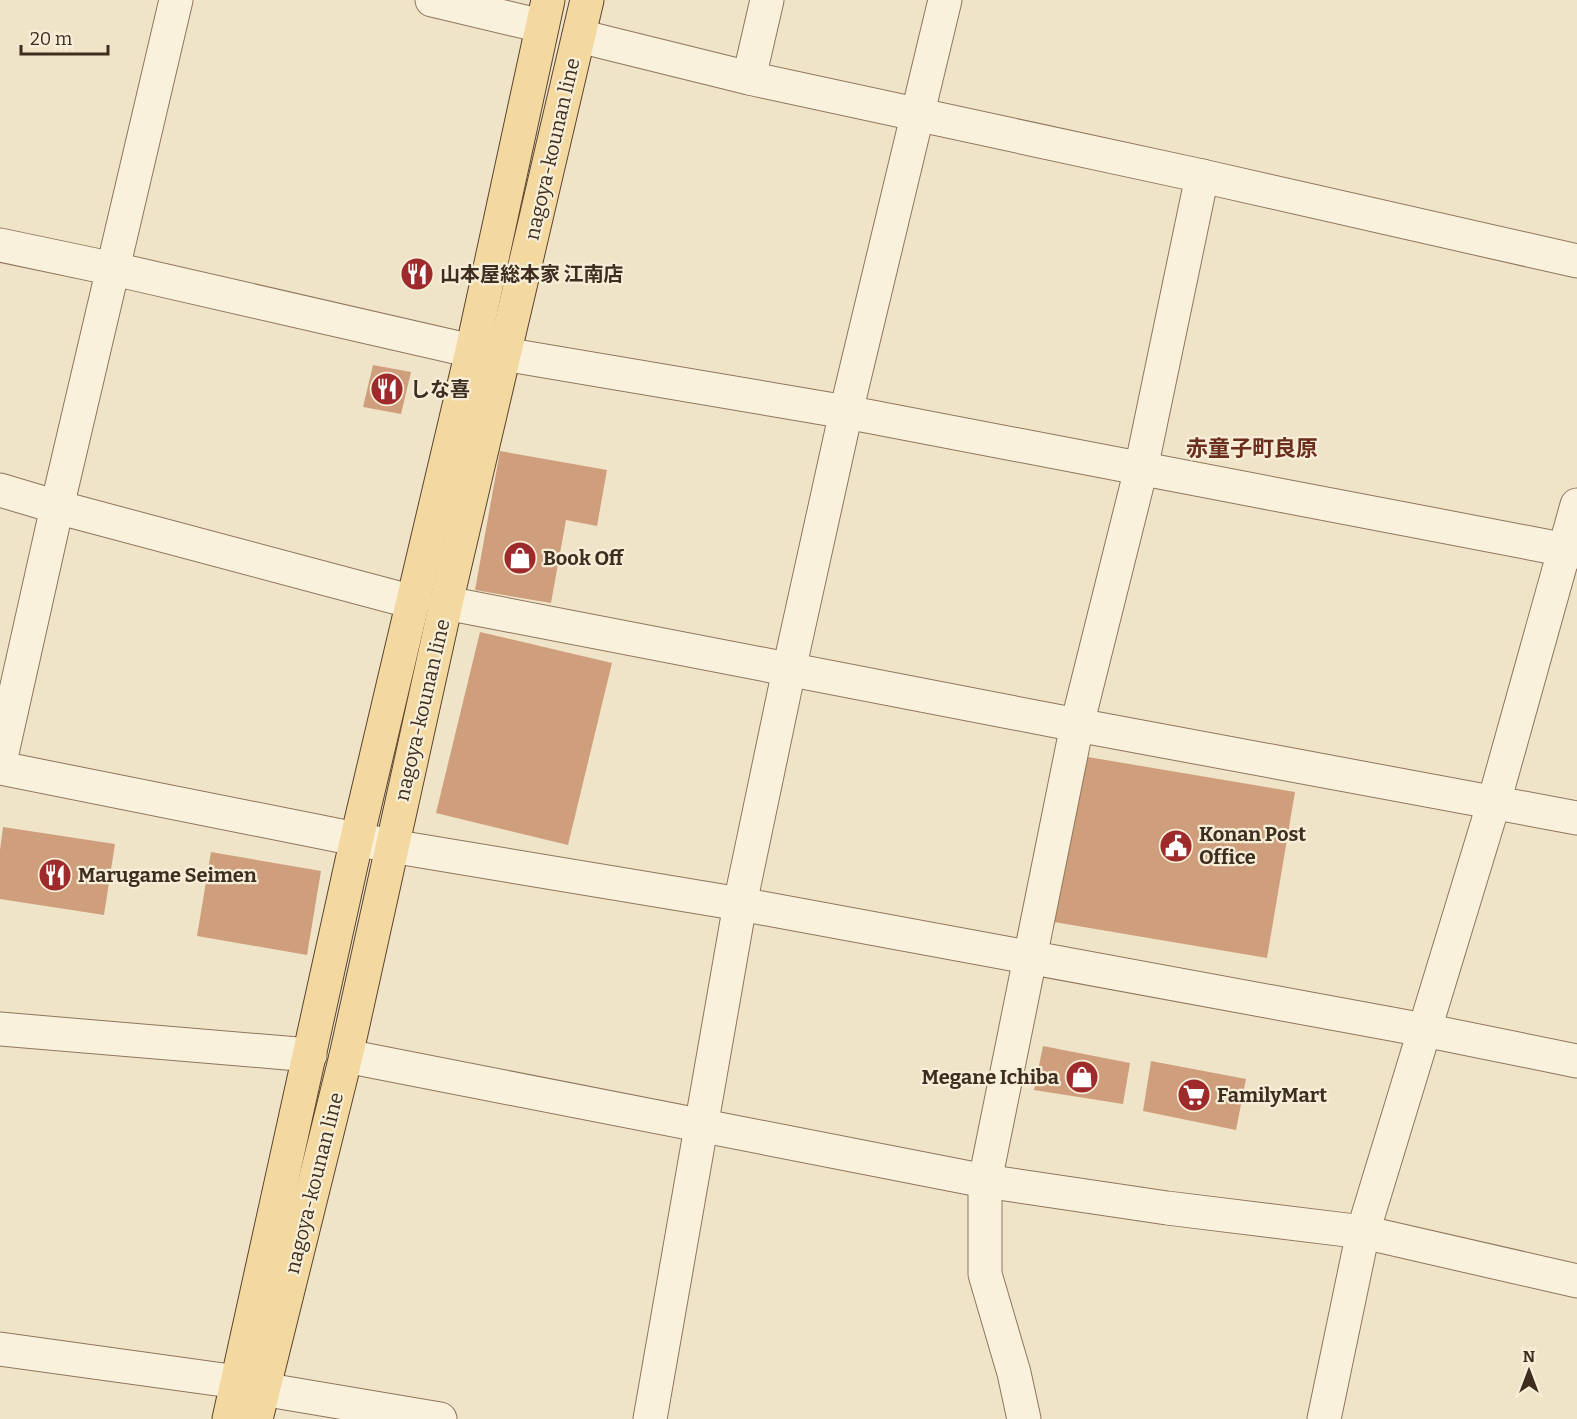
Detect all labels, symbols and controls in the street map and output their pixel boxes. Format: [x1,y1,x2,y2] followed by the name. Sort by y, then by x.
[21,18,108,56] scale bar
[30,28,72,50] text: 20 m
[519,56,585,242] street label: nagoya-kounan line
[399,256,435,292] restaurant icon: 山本屋総本家 江南店
[440,262,624,286] place label: 山本屋総本家 江南店
[369,371,405,407] restaurant icon: しな喜
[410,377,470,401] place label: しな喜
[1186,435,1318,462] district label: 赤童子町良原
[502,540,538,576] shop icon: Book Off
[543,546,625,570] place label: Book Off
[389,617,455,803] street label: nagoya-kounan line
[1199,822,1306,869] place label: Konan Post Office
[1158,828,1194,864] public building icon: Konan Post Office
[37,857,73,893] restaurant icon: Marugame Seimen
[78,863,257,887] place label: Marugame Seimen
[1064,1059,1100,1095] shop icon: Megane Ichiba
[922,1065,1059,1089] place label: Megane Ichiba
[1176,1077,1212,1113] supermarket icon: FamilyMart
[1217,1083,1327,1107] place label: FamilyMart
[280,1090,348,1276] street label: nagoya-kounan line
[1499,1341,1559,1401] north arrow
[1523,1347,1535,1366] text: N

